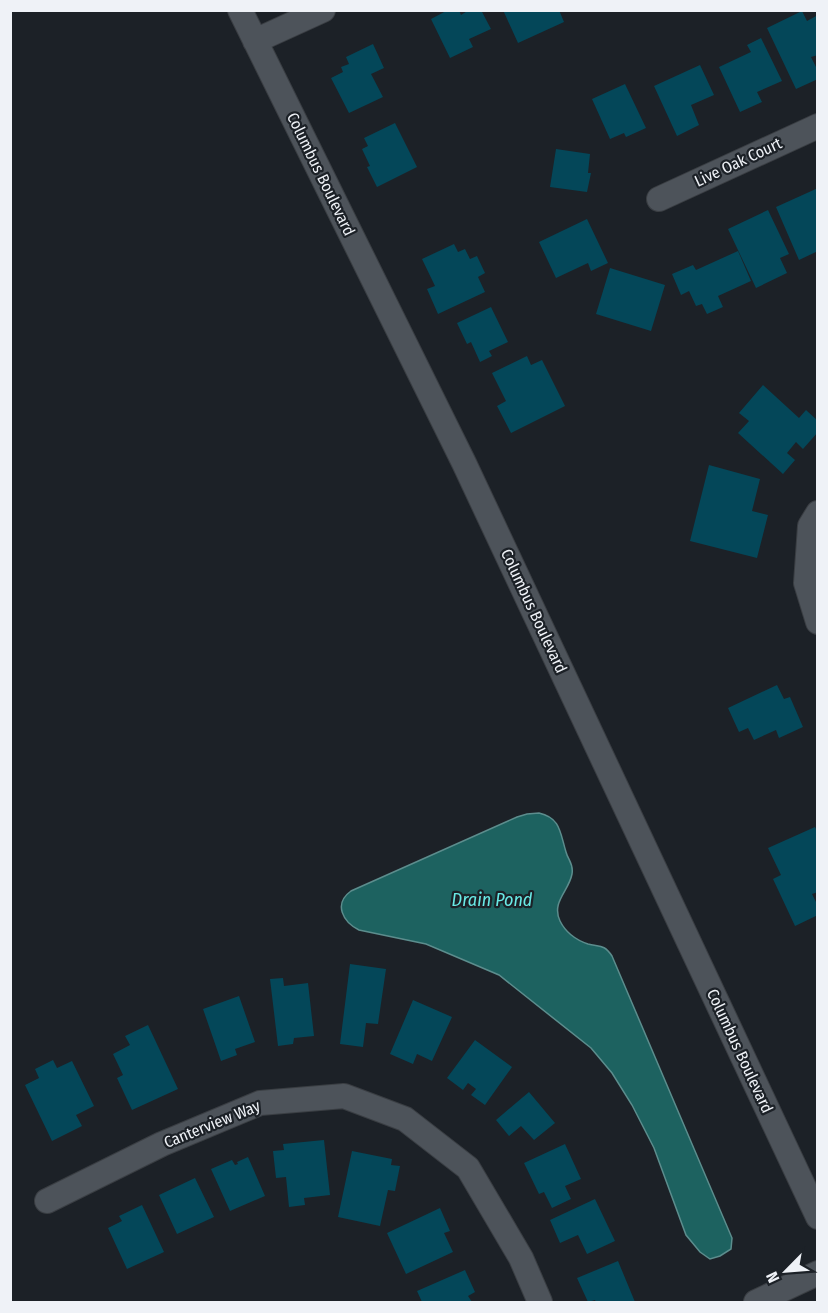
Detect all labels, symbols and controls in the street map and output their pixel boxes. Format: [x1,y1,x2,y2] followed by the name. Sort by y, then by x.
[283,109,359,239] street label: Columbus Boulevard
[691,133,785,191] street label: Live Oak Court
[497,546,571,676] street label: Columbus Boulevard
[452,889,533,911] water label: Drain Pond
[703,986,777,1116] street label: Columbus Boulevard
[161,1096,264,1152] street label: Canterview Way
[756,1241,816,1301] north arrow
[762,1269,783,1285] text: N

